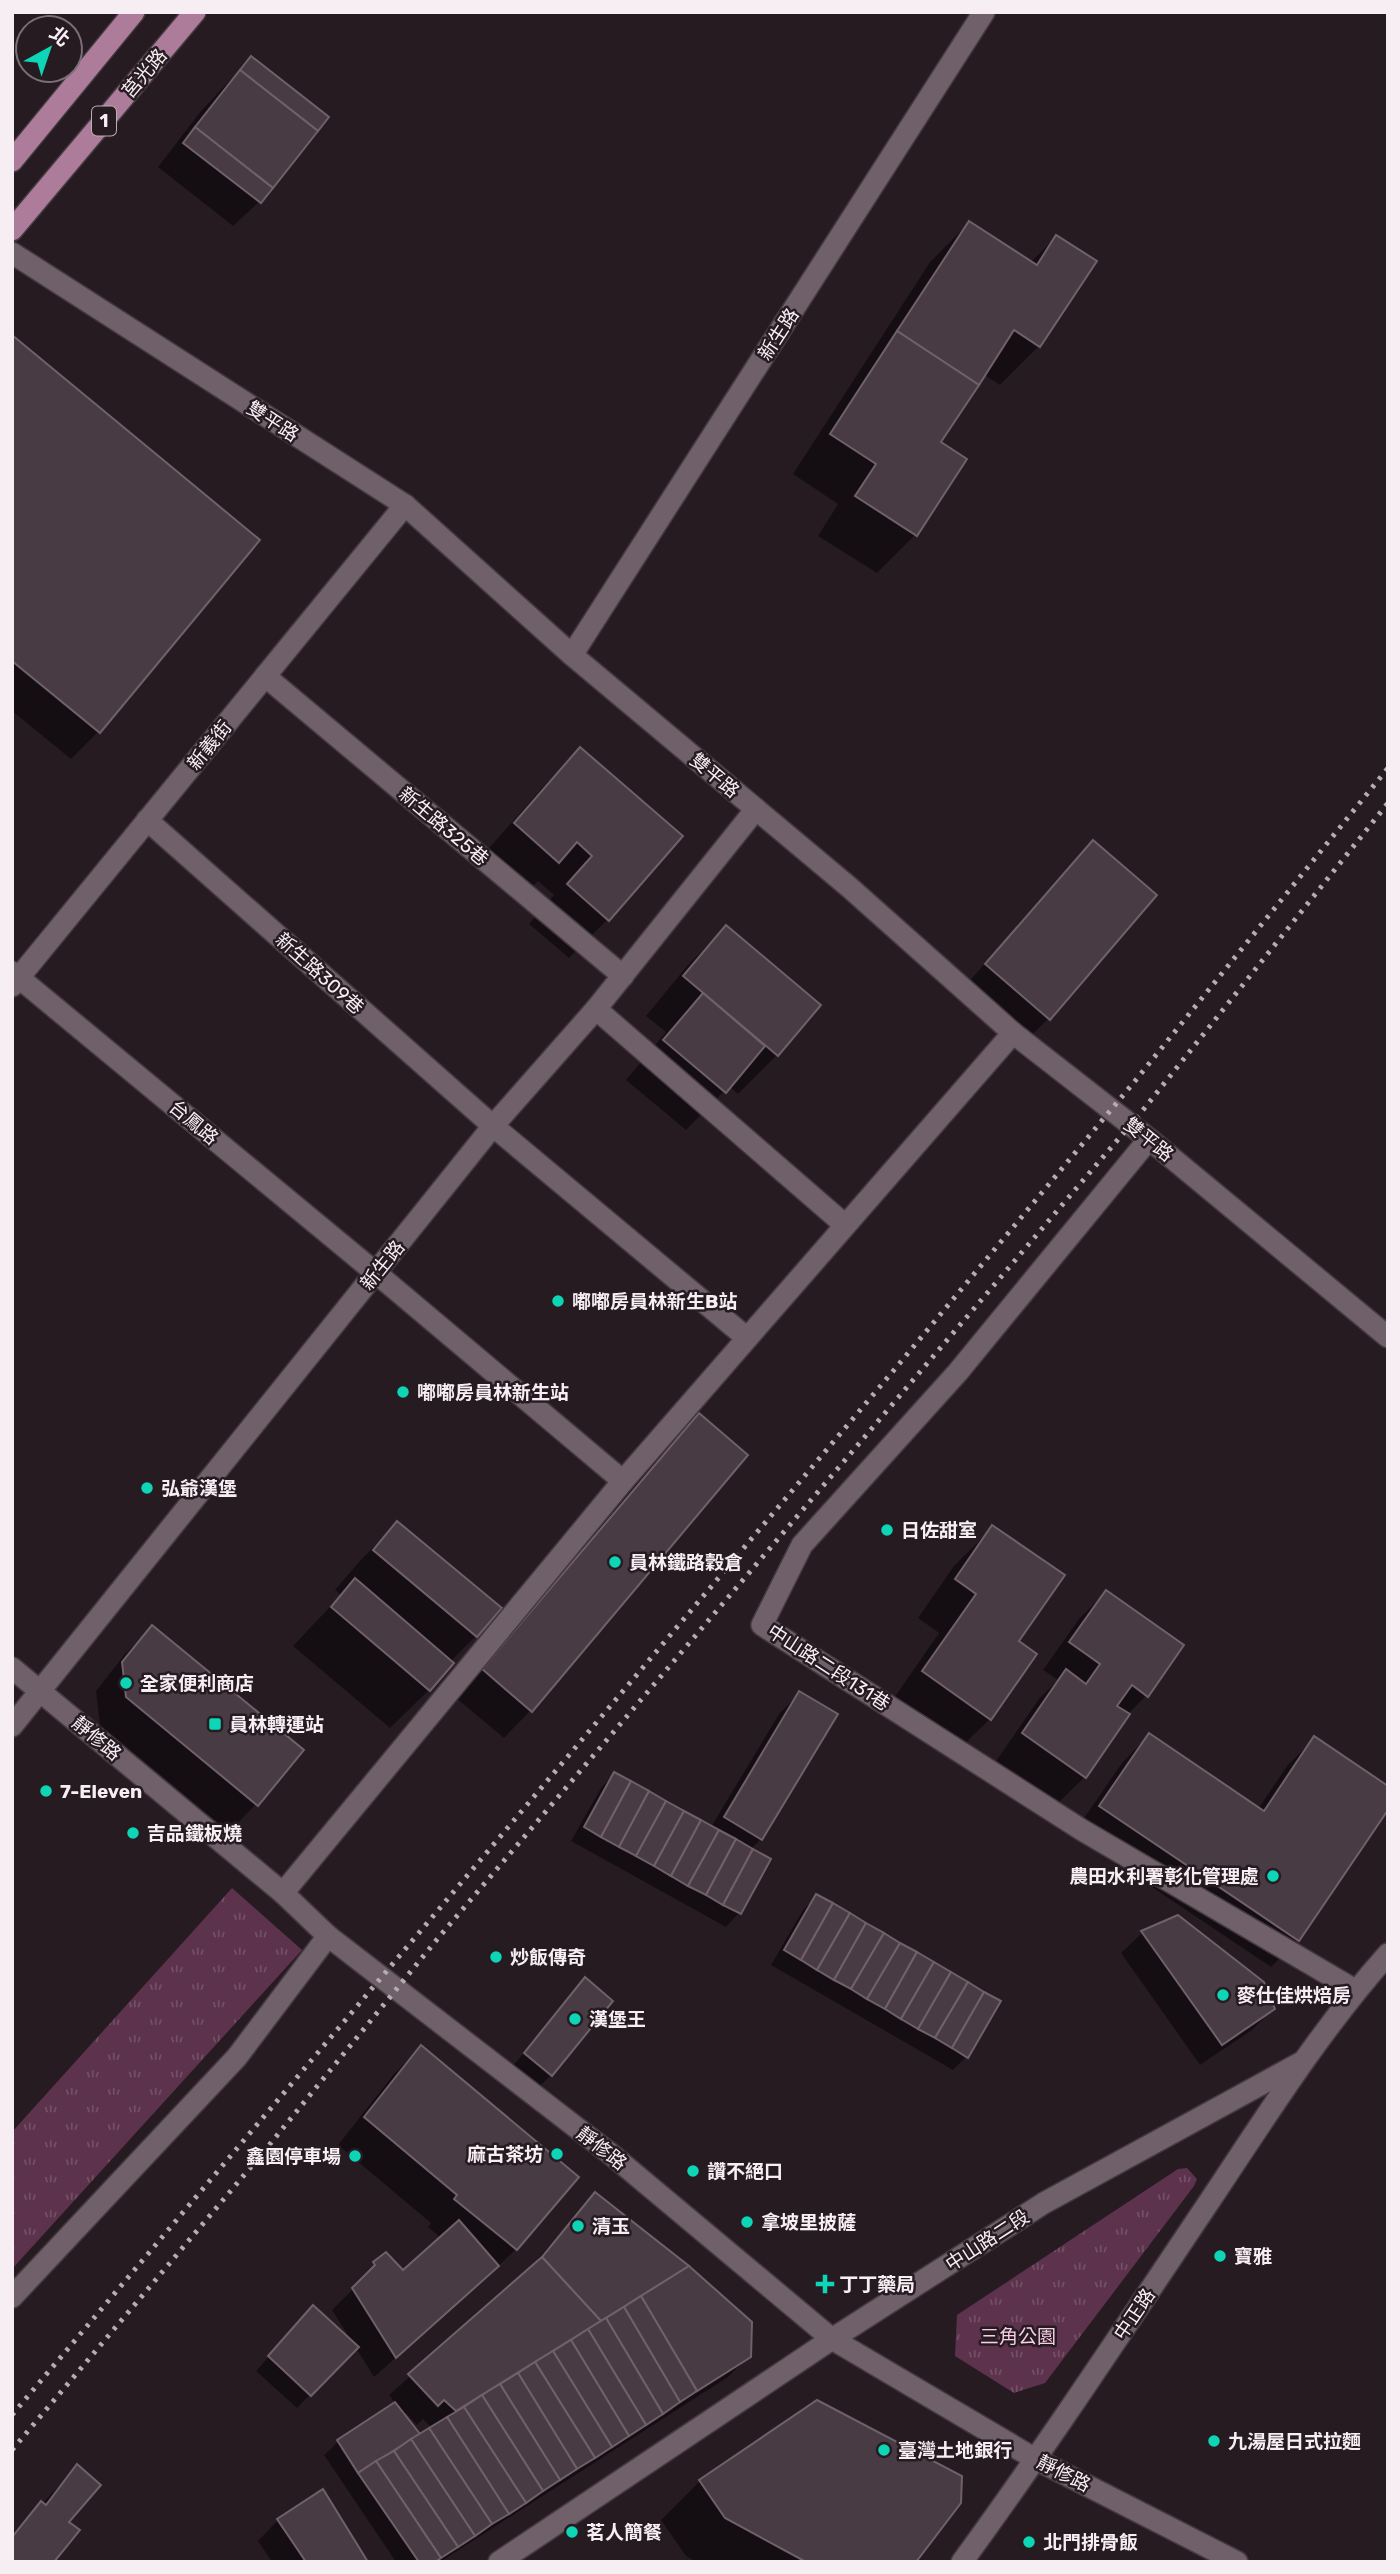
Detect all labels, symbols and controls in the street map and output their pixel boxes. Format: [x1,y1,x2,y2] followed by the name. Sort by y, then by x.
[14,14,84,84] north arrow
[45,21,74,51] text: 北
[117,44,172,103] street label: 莒光路
[92,106,116,136] road number: 1
[753,304,804,364] street label: 新生路
[243,396,303,447] street label: 雙平路
[183,716,236,775] street label: 新義街
[685,748,744,803] street label: 雙平路
[394,782,493,871] street label: 新生路325巷
[271,928,369,1019] street label: 新生路309巷
[164,1095,223,1150] street label: 台鳳路
[1119,1113,1178,1166] street label: 雙平路
[356,1236,409,1295] street label: 新生路
[572,1290,737,1313] place label: 嘟嘟房員林新生B站
[550,1293,566,1309] marker: 嘟嘟房員林新生B站
[417,1381,569,1404] place label: 嘟嘟房員林新生站
[395,1384,411,1400] marker: 嘟嘟房員林新生站
[161,1477,237,1500] place label: 弘爺漢堡
[139,1480,155,1496] marker: 弘爺漢堡
[901,1519,977,1542] place label: 日佐甜室
[879,1522,895,1538] marker: 日佐甜室
[629,1551,743,1574] place label: 員林鐵路穀倉
[607,1554,623,1570] marker: 員林鐵路穀倉
[763,1619,894,1716] street label: 中山路二段131巷
[140,1672,254,1695] place label: 全家便利商店
[118,1675,134,1691] marker: 全家便利商店
[67,1711,126,1766] street label: 靜修路
[229,1713,324,1736] place label: 員林轉運站
[207,1716,223,1732] marker: 員林轉運站
[60,1780,142,1803] place label: 7-Eleven
[38,1783,54,1799] marker: 7-Eleven
[147,1822,242,1845] place label: 吉品鐵板燒
[125,1825,141,1841] marker: 吉品鐵板燒
[1069,1865,1259,1888] place label: 農田水利署彰化管理處
[1265,1868,1281,1884] marker: 農田水利署彰化管理處
[510,1946,586,1969] place label: 炒飯傳奇
[488,1949,504,1965] marker: 炒飯傳奇
[1237,1984,1351,2007] place label: 麥仕佳烘焙房
[1215,1987,1231,2003] marker: 麥仕佳烘焙房
[589,2008,646,2031] place label: 漢堡王
[567,2011,583,2027] marker: 漢堡王
[572,2122,631,2175] street label: 靜修路
[467,2143,543,2166] place label: 麻古茶坊
[246,2145,341,2168] place label: 鑫園停車場
[549,2146,565,2162] marker: 麻古茶坊
[347,2148,363,2164] marker: 鑫園停車場
[707,2160,783,2183] place label: 讚不絕口
[685,2163,701,2179] marker: 讚不絕口
[941,2205,1033,2276] street label: 中山路二段
[761,2211,856,2234] place label: 拿坡里披薩
[739,2214,755,2230] marker: 拿坡里披薩
[592,2215,630,2238] place label: 清玉
[570,2218,586,2234] marker: 清玉
[1234,2245,1272,2268] place label: 寶雅
[1212,2248,1228,2264] marker: 寶雅
[839,2273,915,2296] place label: 丁丁藥局
[817,2276,833,2292] marker: 丁丁藥局
[1109,2284,1160,2344] street label: 中正路
[980,2325,1056,2348] park label: 三角公園
[1228,2430,1361,2453] place label: 九湯屋日式拉麵
[1206,2433,1222,2449] marker: 九湯屋日式拉麵
[898,2439,1012,2462] place label: 臺灣土地銀行
[876,2442,892,2458] marker: 臺灣土地銀行
[1033,2450,1094,2497] street label: 靜修路
[586,2521,662,2544] place label: 茗人簡餐
[564,2524,580,2540] marker: 茗人簡餐
[1043,2531,1138,2554] place label: 北門排骨飯
[1021,2534,1037,2550] marker: 北門排骨飯

